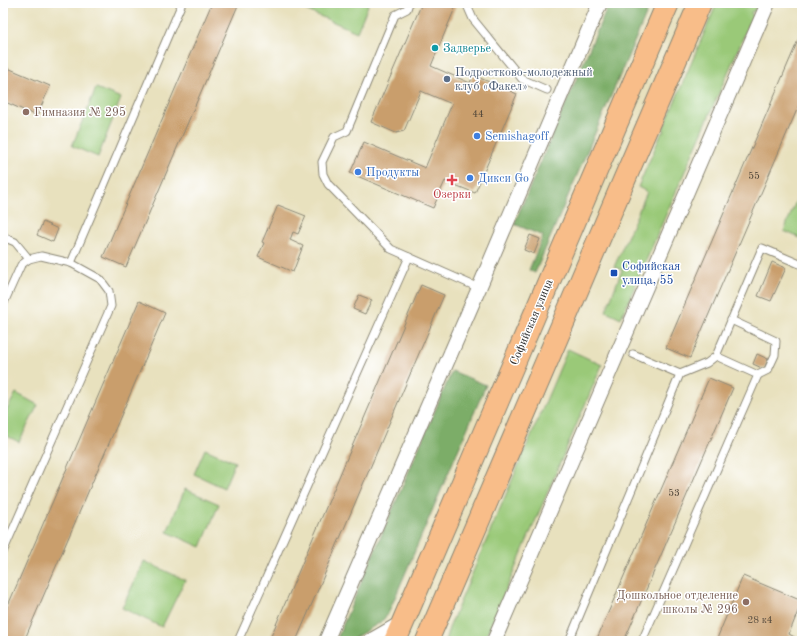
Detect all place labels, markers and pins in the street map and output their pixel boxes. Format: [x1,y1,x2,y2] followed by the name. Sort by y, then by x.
[430,43,440,53] marker: Задверье
[443,43,491,55] place label: Задверье
[455,67,593,93] place label: Подростково-молодежный клуб «Факел»
[442,74,452,84] marker: Подростково-молодежный клуб «Факел»
[34,106,126,119] place label: Гимназия № 295
[21,107,31,117] marker: Гимназия № 295
[472,131,482,141] marker: Semishagoff
[485,131,550,143] place label: Semishagoff
[353,167,363,177] marker: Продукты
[366,167,419,179] place label: Продукты
[465,173,475,183] marker: Дикси Go
[478,173,529,185] place label: Дикси Go
[447,175,457,185] marker: Озерки
[433,189,471,201] place label: Озерки
[622,261,680,287] place label: Софийская улица, 55
[609,268,619,278] marker: Софийская улица, 55
[616,590,738,616] place label: Дошкольное отделение школы № 296
[741,597,751,607] marker: Дошкольное отделение школы № 296

